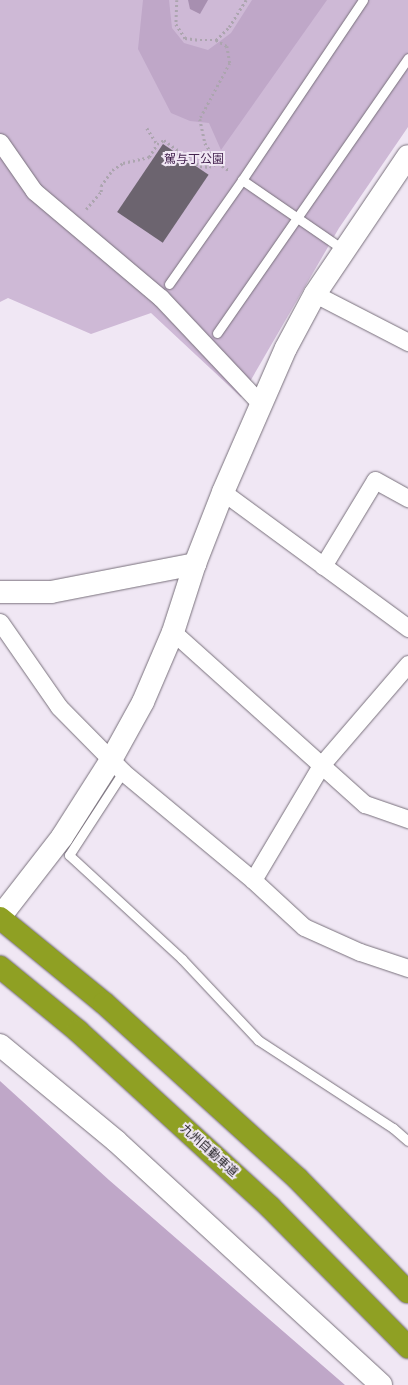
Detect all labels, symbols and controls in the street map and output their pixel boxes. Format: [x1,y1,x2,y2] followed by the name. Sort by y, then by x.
[164,153,224,167] park label: 駕与丁公園
[177,1122,241,1180] street label: 九州自動車道

